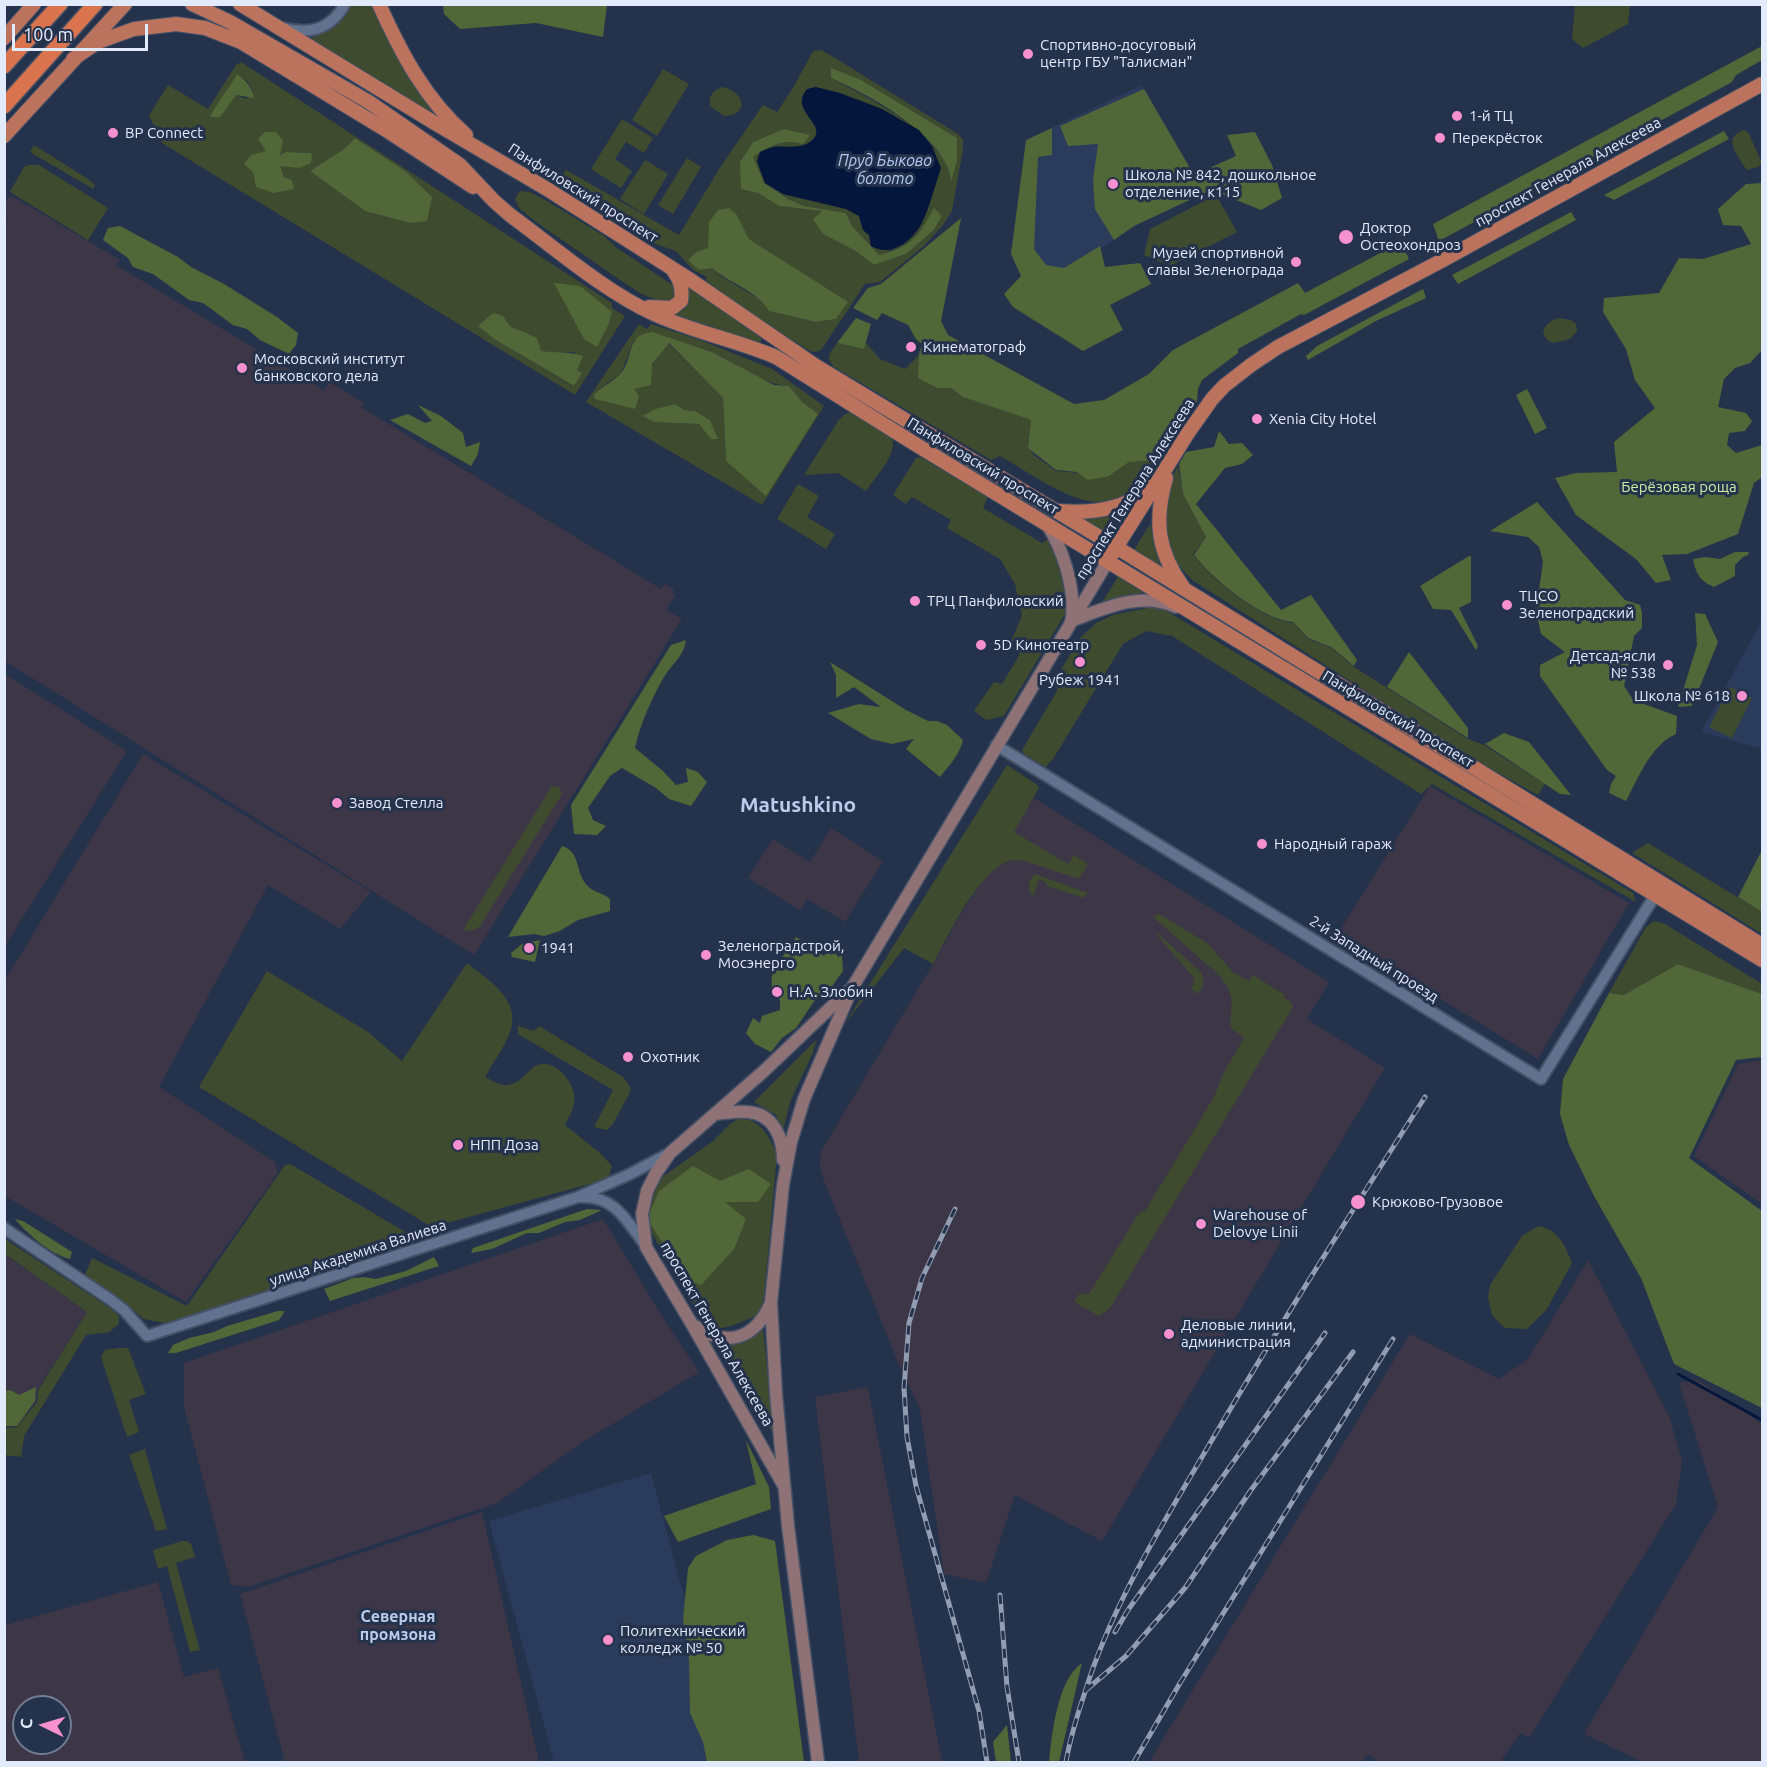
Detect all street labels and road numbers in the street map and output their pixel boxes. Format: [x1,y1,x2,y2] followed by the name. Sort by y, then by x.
[1472,113,1664,231] street label: проспект Генерала Алексеева
[505,139,661,247] street label: Панфиловский проспект
[1072,395,1198,583] street label: проспект Генерала Алексеева
[904,414,1062,518] street label: Панфиловский проспект
[1319,667,1477,771] street label: Панфиловский проспект
[1306,912,1442,1006] street label: 2-й Западный проезд
[267,1216,449,1290] street label: улица Академика Валиева
[657,1239,777,1429] street label: проспект Генерала Алексеева

